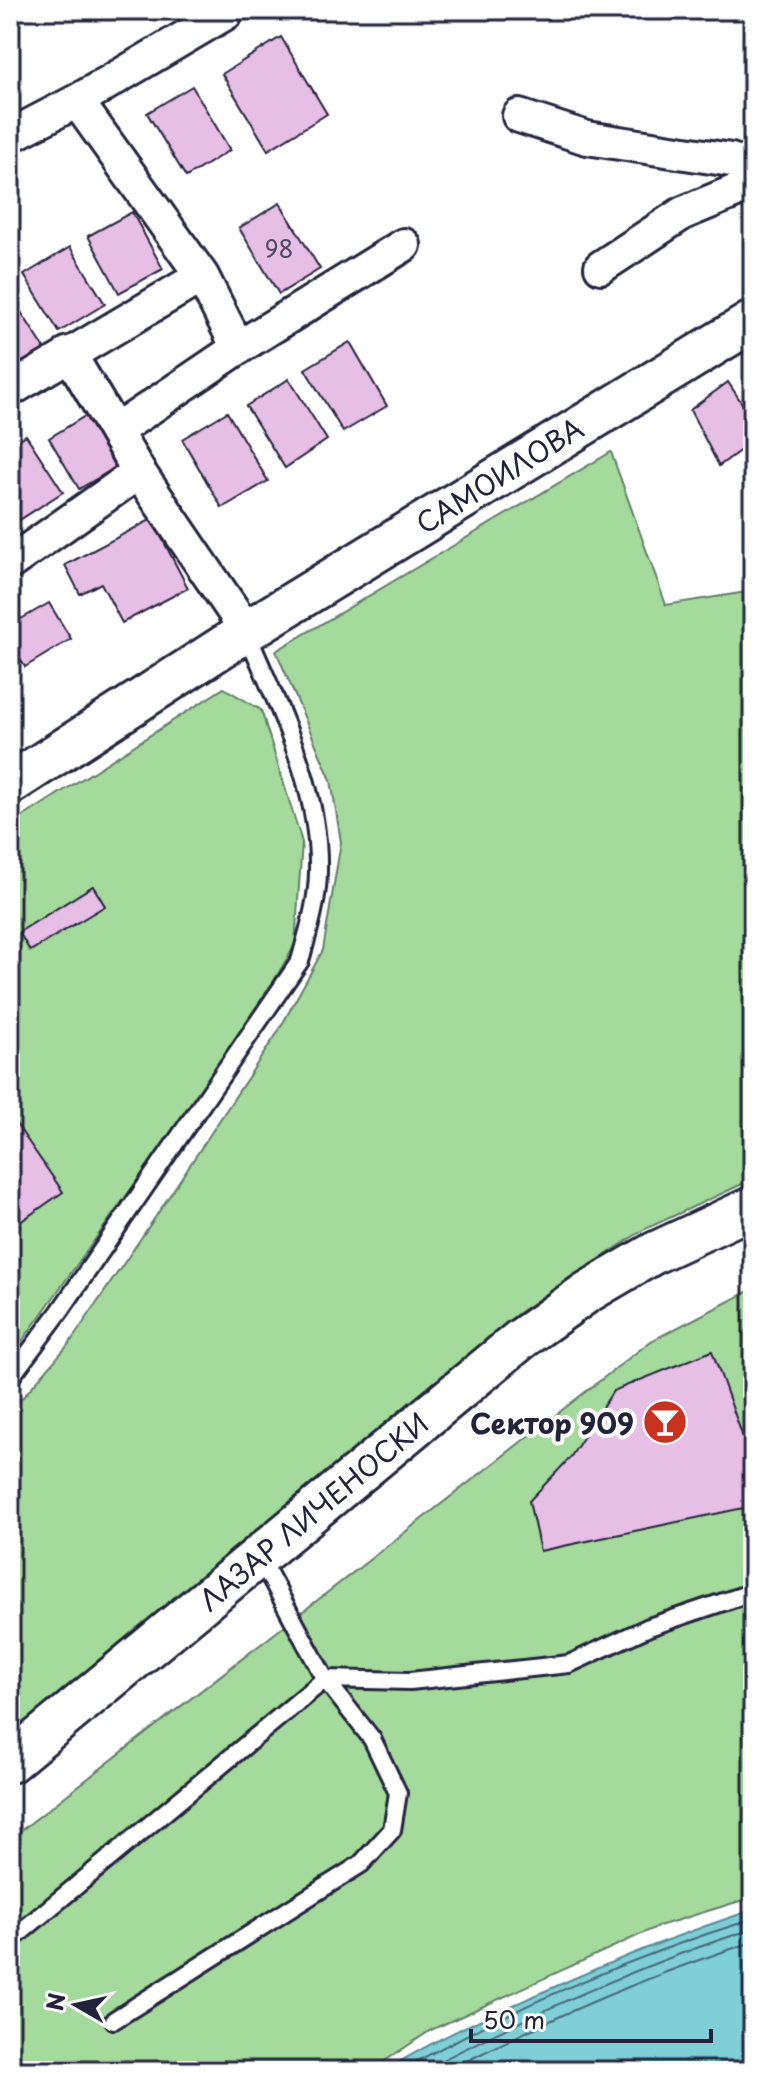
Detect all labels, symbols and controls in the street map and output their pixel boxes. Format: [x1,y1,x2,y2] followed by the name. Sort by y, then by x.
[264,230,294,266] house number: 98
[407,406,591,544] street label: САМОИЛОВА
[641,1398,689,1446] bar icon: Сектор 909
[470,1401,634,1444] place label: Сектор 909
[189,1402,437,1620] street label: ЛАЗАР ЛИЧЕНОСКИ
[36,1965,116,2045] north arrow
[37,1990,72,2013] text: N
[471,1993,711,2043] scale bar
[483,2001,545,2037] text: 50 m

